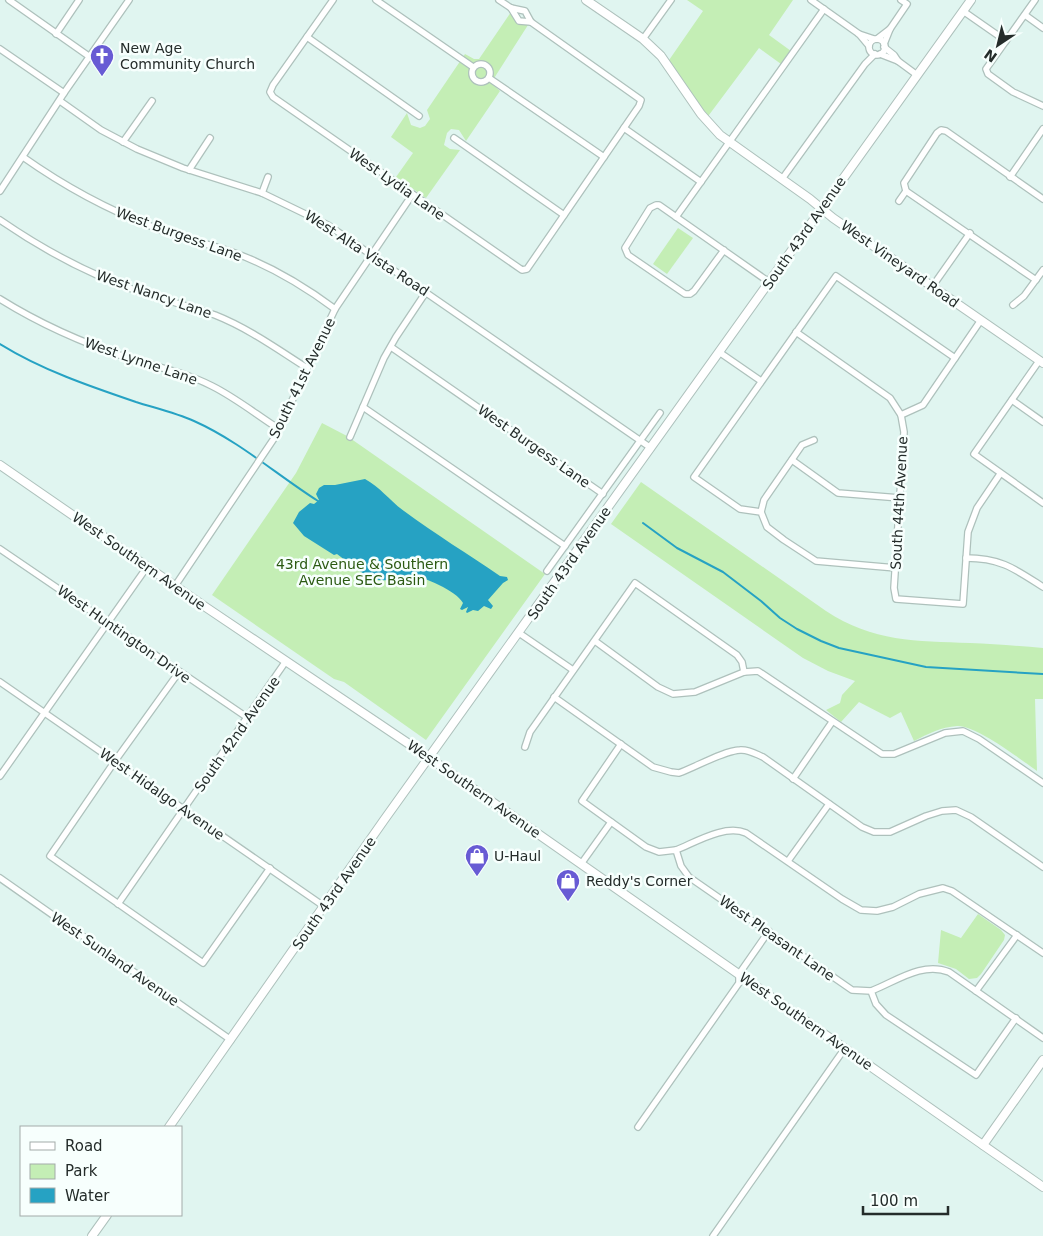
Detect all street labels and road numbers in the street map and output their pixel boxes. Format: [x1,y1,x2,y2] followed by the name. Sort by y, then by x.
[346,145,448,223] street label: West Lydia Lane
[759,174,849,292] street label: South 43rd Avenue
[114,204,244,264] street label: West Burgess Lane
[302,207,432,299] street label: West Alta Vista Road
[838,217,962,311] street label: West Vineyard Road
[94,267,214,321] street label: West Nancy Lane
[266,315,338,441] street label: South 41st Avenue
[82,334,200,388] street label: West Lynne Lane
[475,401,593,491] street label: West Burgess Lane
[888,436,910,570] street label: South 44th Avenue
[524,504,614,622] street label: South 43rd Avenue
[69,509,209,613] street label: West Southern Avenue
[54,582,194,686] street label: West Huntington Drive
[191,673,283,795] street label: South 42nd Avenue
[404,737,544,841] street label: West Southern Avenue
[97,745,227,843] street label: West Hidalgo Avenue
[289,834,379,952] street label: South 43rd Avenue
[716,892,838,984] street label: West Pleasant Lane
[48,909,182,1009] street label: West Sunland Avenue
[736,969,876,1073] street label: West Southern Avenue

